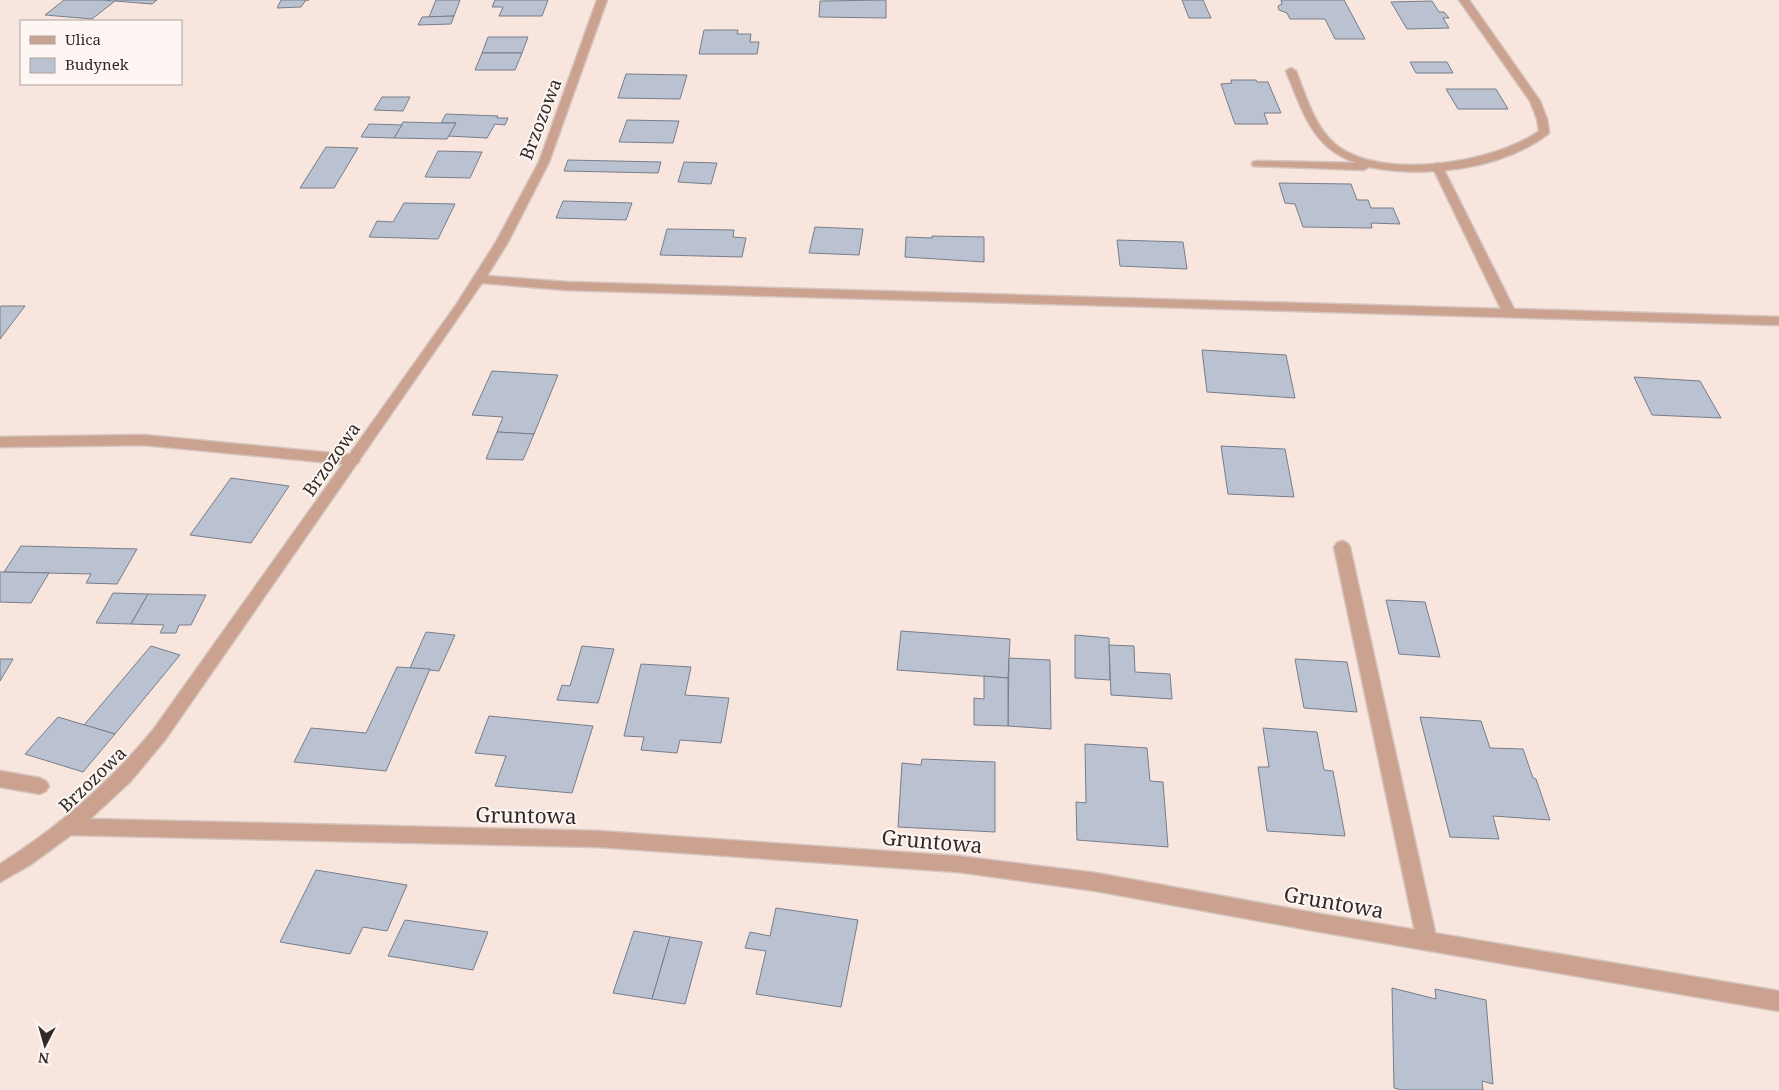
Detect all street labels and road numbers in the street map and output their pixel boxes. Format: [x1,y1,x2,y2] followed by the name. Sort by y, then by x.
[514,75,566,163] street label: Brzozowa
[297,417,365,501] street label: Brzozowa
[53,741,131,817] street label: Brzozowa
[475,800,577,830] street label: Gruntowa
[880,823,984,859] street label: Gruntowa
[1282,879,1386,925] street label: Gruntowa

